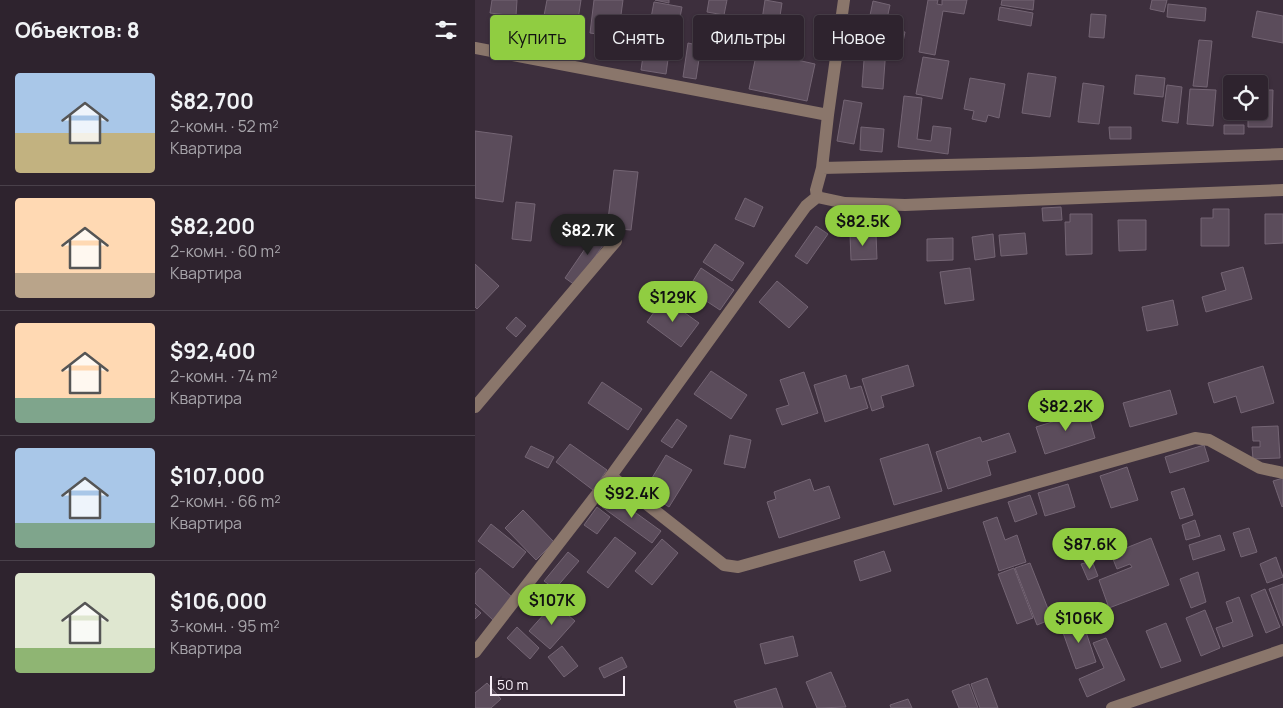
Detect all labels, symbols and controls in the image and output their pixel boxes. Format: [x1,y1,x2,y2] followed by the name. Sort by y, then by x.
[490,15,585,60] chip: Купить
[595,15,683,60] chip: Снять
[693,15,804,60] chip: Фильтры
[814,15,903,60] chip: Новое
[15,16,140,44] text: Объектов: 8
[432,16,460,44] icon: filters
[1223,75,1268,120] map controls
[1223,75,1268,120] button: locate
[170,87,254,115] text: $82,700
[55,93,115,153] icon: home
[170,115,279,137] text: 2-комн. · 52 m²
[170,137,242,159] text: Квартира
[822,204,904,247] pin: $82.5K
[836,210,890,232] text: $82.5K
[170,212,255,240] text: $82,200
[547,214,629,256] pin: $82.7K
[55,218,115,278] icon: home
[561,219,615,241] text: $82.7K
[170,240,281,262] text: 2-комн. · 60 m²
[170,262,242,284] text: Квартира
[638,280,708,323] pin: $129K
[650,286,696,308] text: $129K
[170,337,256,365] text: $92,400
[55,343,115,403] icon: home
[170,365,278,387] text: 2-комн. · 74 m²
[170,387,242,409] text: Квартира
[1025,390,1107,432] pin: $82.2K
[1039,395,1093,417] text: $82.2K
[170,462,265,490] text: $107,000
[55,468,115,528] icon: home
[591,476,673,519] pin: $92.4K
[605,482,659,504] text: $92.4K
[170,490,281,512] text: 2-комн. · 66 m²
[170,512,242,534] text: Квартира
[1049,528,1131,570] pin: $87.6K
[1063,533,1117,555] text: $87.6K
[517,584,587,626] pin: $107K
[170,587,267,615] text: $106,000
[529,589,575,611] text: $107K
[55,593,115,653] icon: home
[1044,602,1114,644] pin: $106K
[1055,607,1103,629] text: $106K
[170,615,280,637] text: 3-комн. · 95 m²
[170,637,242,659] text: Квартира
[490,673,625,696] scale bar
[497,675,528,694] text: 50 m

